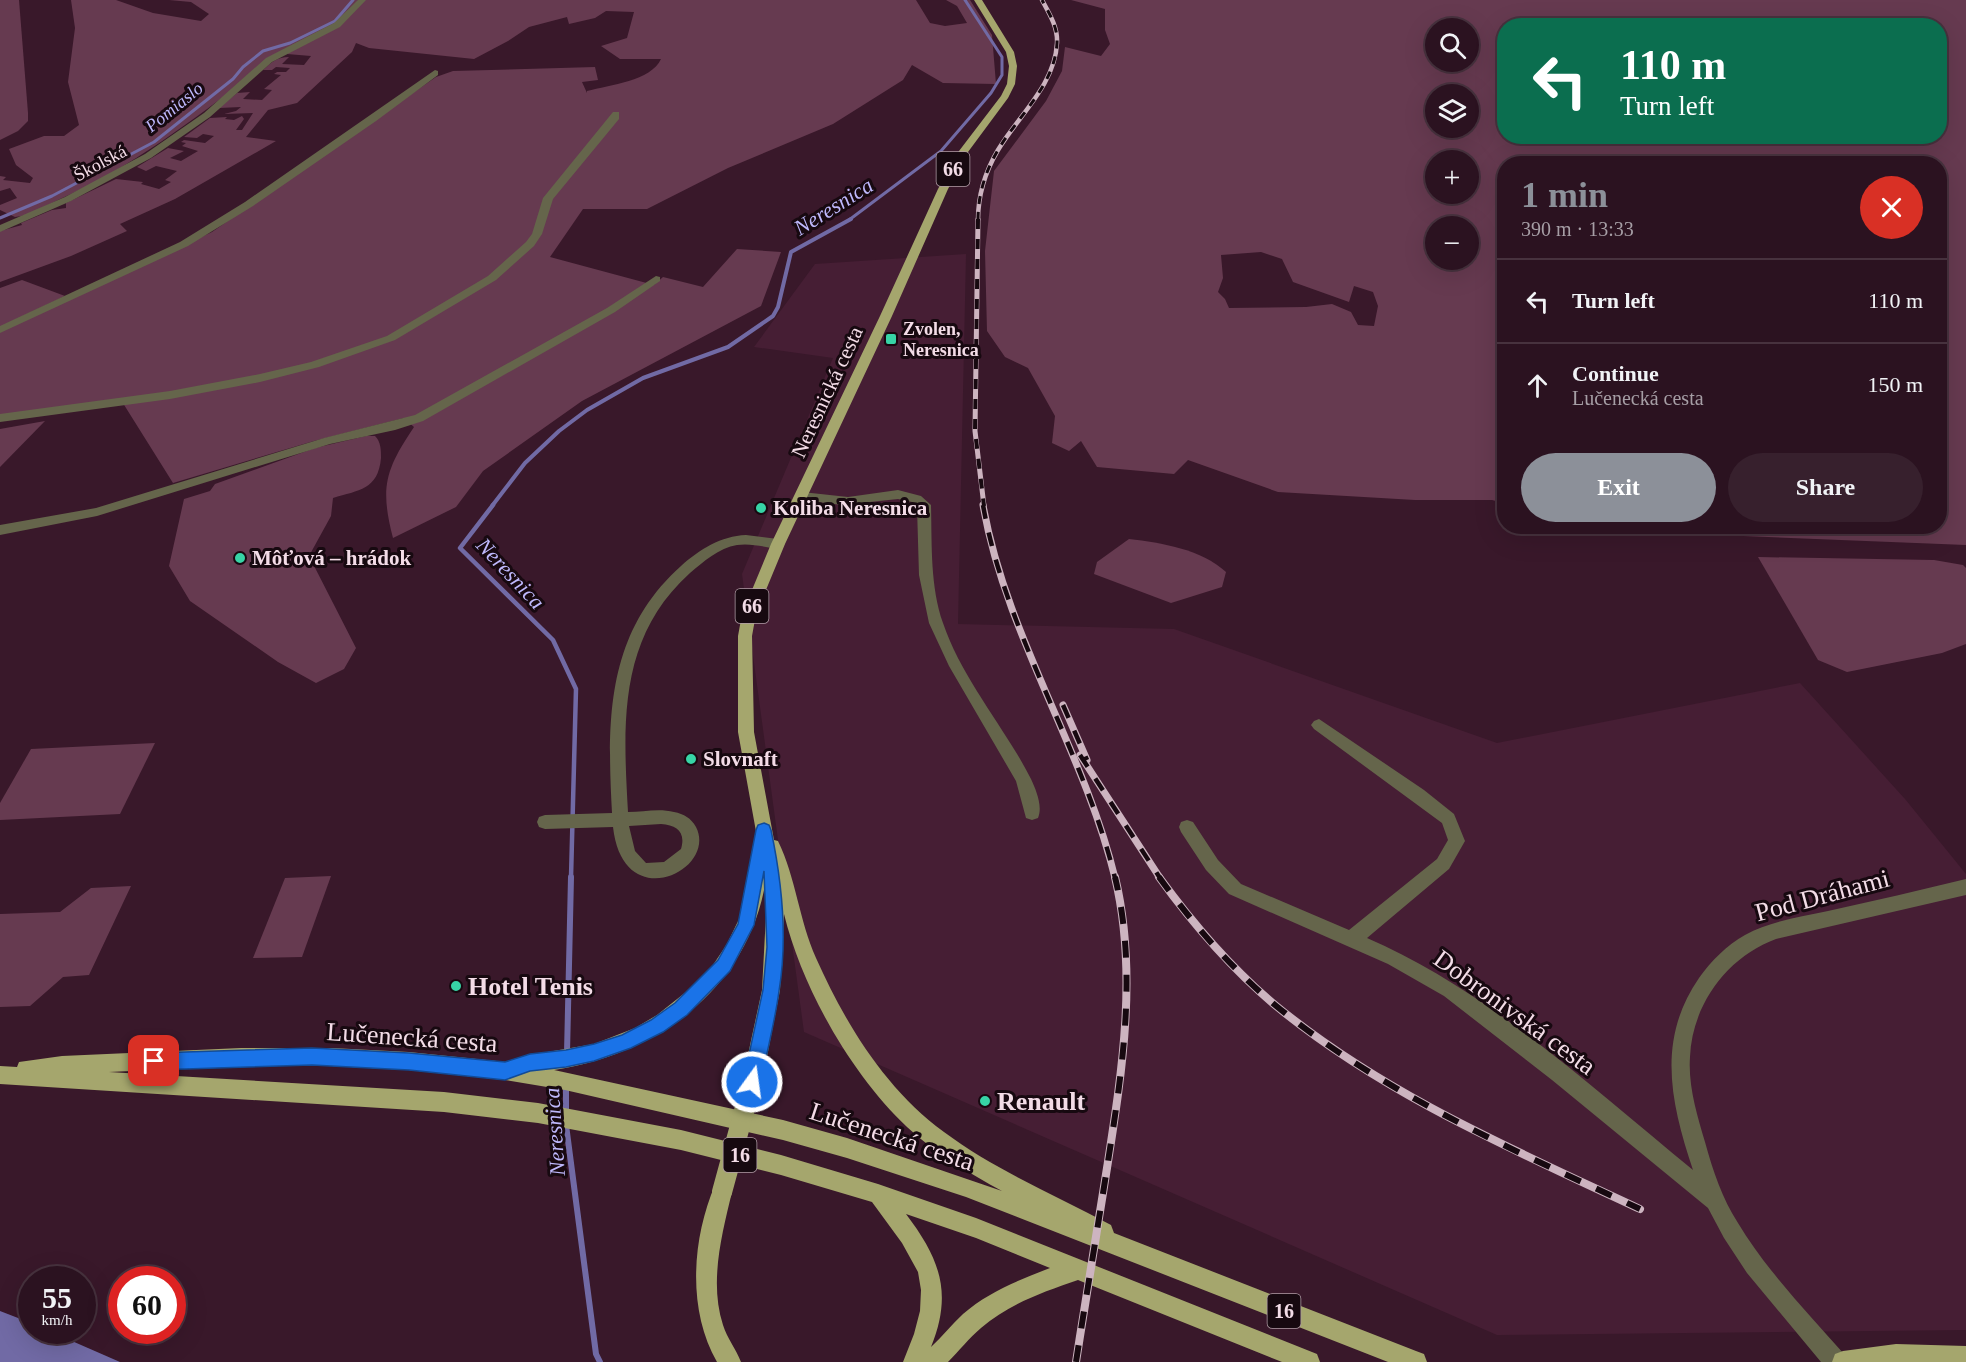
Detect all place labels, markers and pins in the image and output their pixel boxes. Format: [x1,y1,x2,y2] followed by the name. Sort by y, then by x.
[903,319,979,360] place label: Zvolen, Neresnica
[884,332,898,346] marker: Zvolen, Neresnica
[773,496,928,520] place label: Koliba Neresnica
[754,501,768,515] marker: Koliba Neresnica
[252,546,411,570] place label: Môťová – hrádok
[233,551,247,565] marker: Môťová – hrádok
[703,747,778,771] place label: Slovnaft
[684,752,698,766] marker: Slovnaft
[468,972,593,1001] place label: Hotel Tenis
[449,979,463,993] marker: Hotel Tenis
[128,1035,179,1086] pin
[997,1087,1085,1116] place label: Renault
[978,1094,992,1108] marker: Renault

